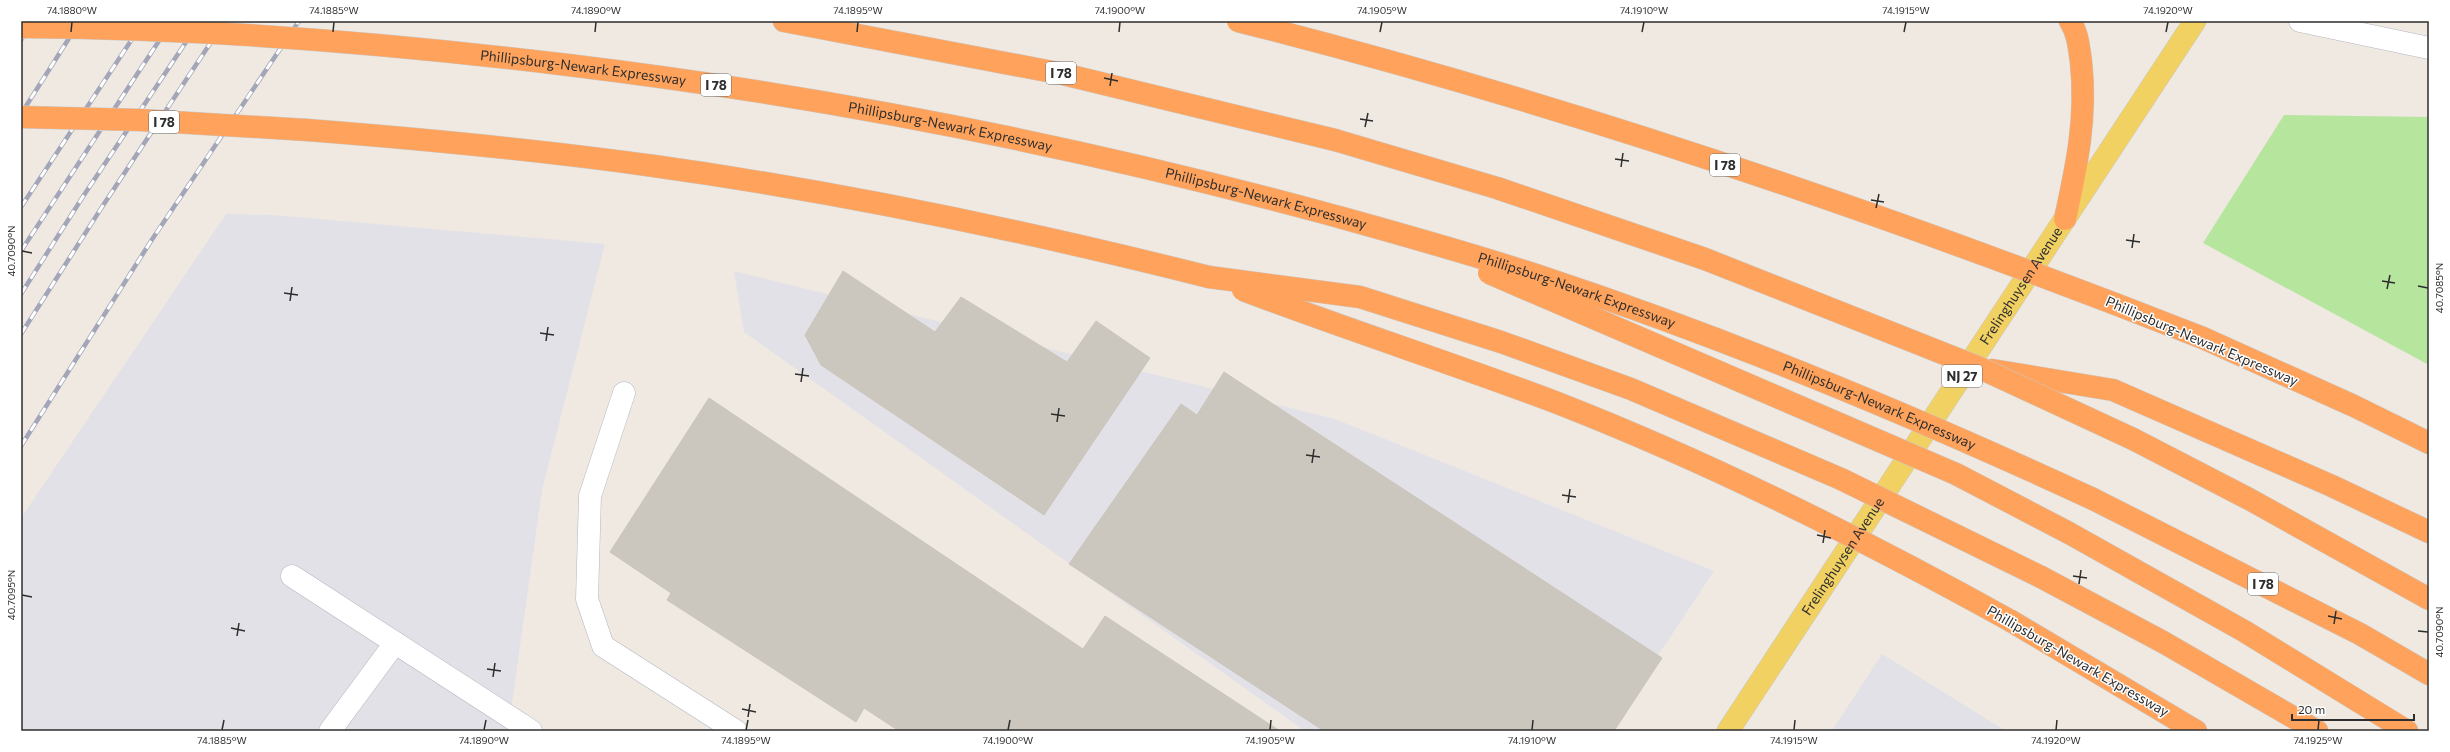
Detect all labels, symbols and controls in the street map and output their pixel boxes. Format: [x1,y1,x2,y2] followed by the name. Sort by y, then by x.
[47,4,97,16] text: 74.1880°W
[309,4,359,16] text: 74.1885°W
[571,4,621,16] text: 74.1890°W
[833,4,883,16] text: 74.1895°W
[1095,4,1145,16] text: 74.1900°W
[1357,4,1407,16] text: 74.1905°W
[1620,4,1668,16] text: 74.1910°W
[1882,4,1930,16] text: 74.1915°W
[2143,4,2193,16] text: 74.1920°W
[479,46,687,89] street label: Phillipsburg-Newark Expressway
[1046,62,1076,84] road number: I 78
[701,74,731,96] road number: I 78
[847,98,1054,154] street label: Phillipsburg-Newark Expressway
[149,111,179,133] road number: I 78
[1710,154,1740,176] road number: I 78
[1164,164,1369,232] street label: Phillipsburg-Newark Expressway
[1976,223,2065,348] street label: Frelinghuysen Avenue
[5,225,17,277] text: 40.7090°N
[1476,248,1678,331] street label: Phillipsburg-Newark Expressway
[2433,263,2445,313] text: 40.7085°N
[2103,292,2301,389] street label: Phillipsburg-Newark Expressway
[1781,357,1979,453] street label: Phillipsburg-Newark Expressway
[1942,365,1982,387] road number: NJ 27
[1798,494,1887,618] street label: Frelinghuysen Avenue
[5,570,17,620] text: 40.7095°N
[2248,573,2278,595] road number: I 78
[1984,601,2172,720] street label: Phillipsburg-Newark Expressway
[2433,606,2445,658] text: 40.7090°N
[2292,696,2414,722] scale bar
[2298,702,2325,716] text: 20 m
[197,734,247,746] text: 74.1885°W
[459,734,509,746] text: 74.1890°W
[721,734,771,746] text: 74.1895°W
[983,734,1033,746] text: 74.1900°W
[1245,734,1295,746] text: 74.1905°W
[1508,734,1556,746] text: 74.1910°W
[1770,734,1818,746] text: 74.1915°W
[2031,734,2081,746] text: 74.1920°W
[2294,734,2342,746] text: 74.1925°W

